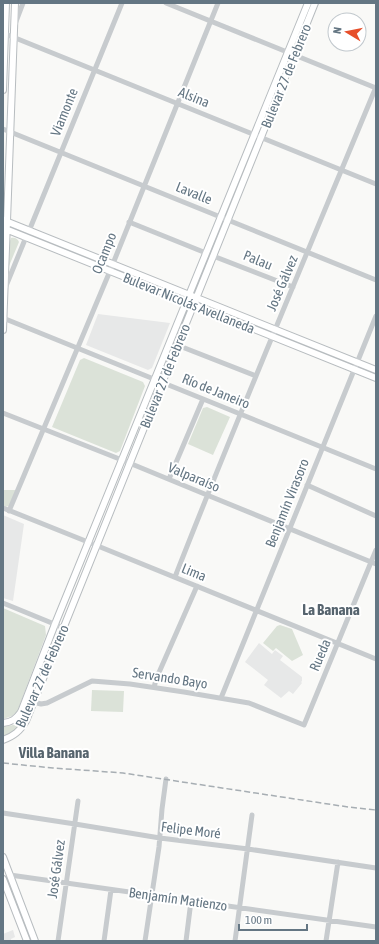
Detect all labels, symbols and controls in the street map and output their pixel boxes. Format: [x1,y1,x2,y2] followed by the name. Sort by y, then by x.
[327,12,367,52] north arrow
[258,22,314,130] street label: Bulevar 27 de Febrero
[331,26,344,35] text: N
[176,84,212,110] street label: Alsina
[47,86,81,138] street label: Viamonte
[174,179,214,207] street label: Lavalle
[88,230,120,276] street label: Ocampo
[241,247,275,273] street label: Palau
[263,253,301,313] street label: José Gálvez
[121,269,257,337] street label: Bulevar Nicolás Avellaneda
[137,322,193,430] street label: Bulevar 27 de Febrero
[180,370,252,412] street label: Río de Janeiro
[262,456,312,550] street label: Benjamín Virasoro
[166,459,222,495] street label: Valparaíso
[179,560,209,584] street label: Lima
[302,601,360,618] district label: La Banana
[12,622,72,730] street label: Bulevar 27 de Febrero
[306,637,334,673] street label: Rueda
[131,664,209,692] street label: Servando Bayo
[18,744,89,761] district label: Villa Banana
[160,818,222,842] street label: Felipe Moré
[44,839,68,899] street label: José Gálvez
[128,884,228,914] street label: Benjamín Matienzo
[239,906,307,932] scale bar
[245,913,272,927] text: 100 m

